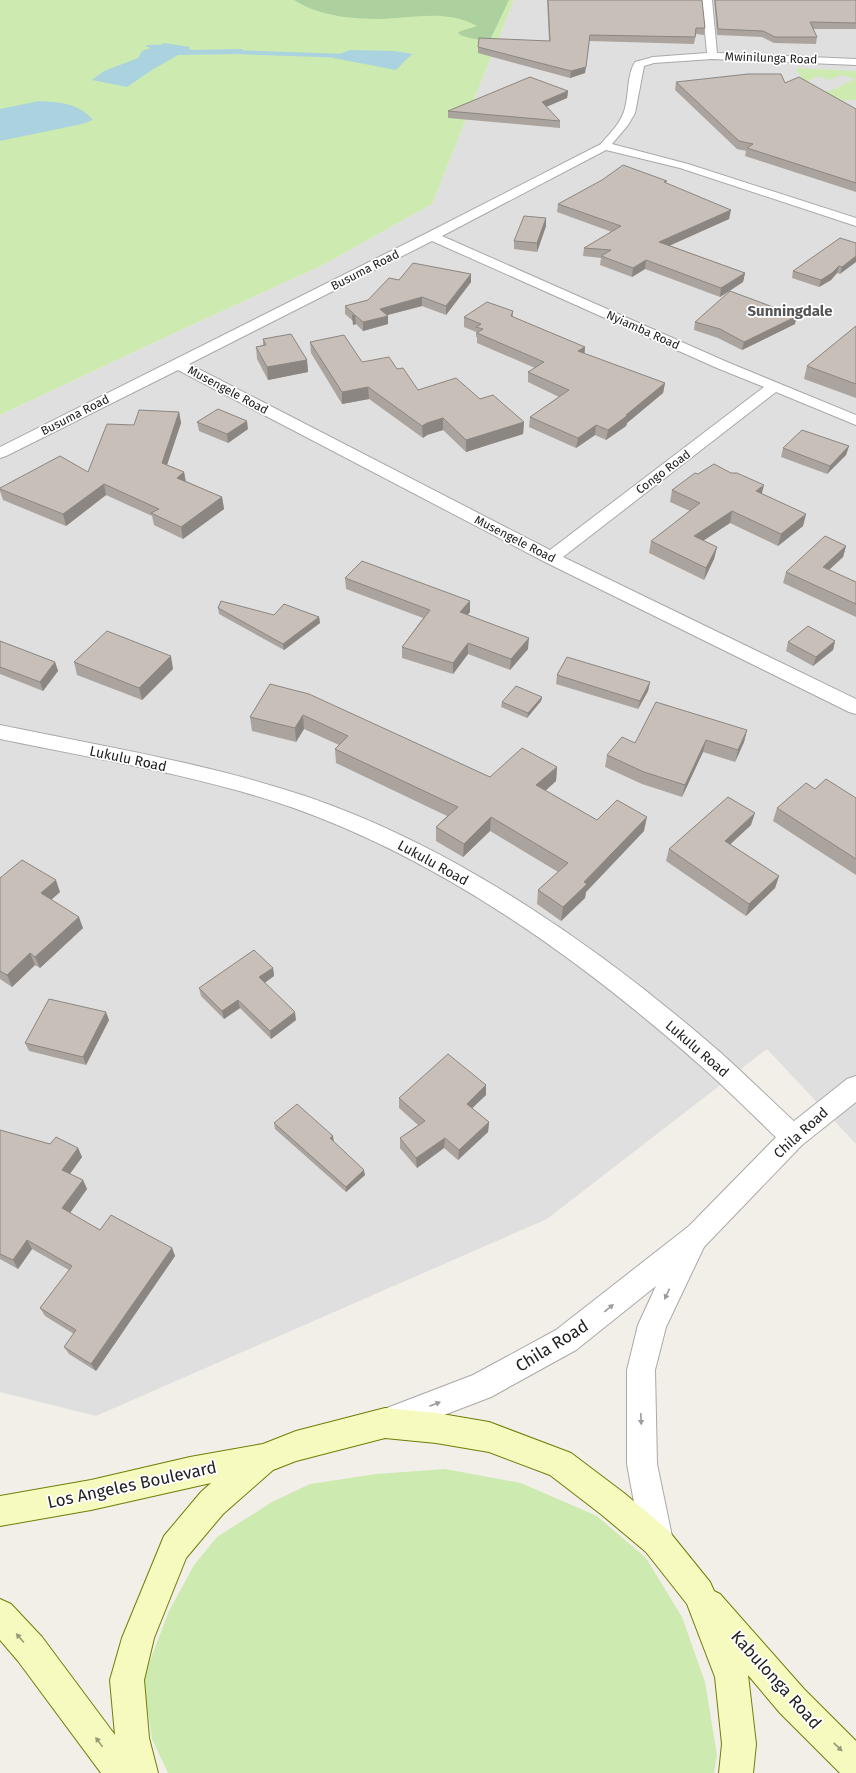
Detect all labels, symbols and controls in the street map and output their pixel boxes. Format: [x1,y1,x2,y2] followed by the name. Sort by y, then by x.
[724,49,818,67] street label: Mwinilunga Road
[329,247,401,293] street label: Busuma Road
[747,302,833,320] district label: Sunningdale
[604,308,682,352] street label: Nyiamba Road
[185,363,271,417] street label: Musengele Road
[39,392,111,438] street label: Busuma Road
[633,447,693,497] street label: Congo Road
[472,513,558,565] street label: Musengele Road
[88,743,168,775] street label: Lukulu Road
[395,837,471,889] street label: Lukulu Road
[662,1017,732,1081] street label: Lukulu Road
[770,1104,832,1162] street label: Chila Road
[664,1288,670,1299] one-way arrow
[603,1304,614,1312] one-way arrow
[512,1315,592,1377] street label: Chila Road
[429,1401,441,1407] one-way arrow
[637,1413,644,1425] one-way arrow
[46,1457,218,1513] street label: Los Angeles Boulevard
[726,1626,826,1734] street label: Kabulonga Road
[16,1633,25,1643] one-way arrow
[95,1736,103,1747] one-way arrow
[833,1742,843,1752] one-way arrow

